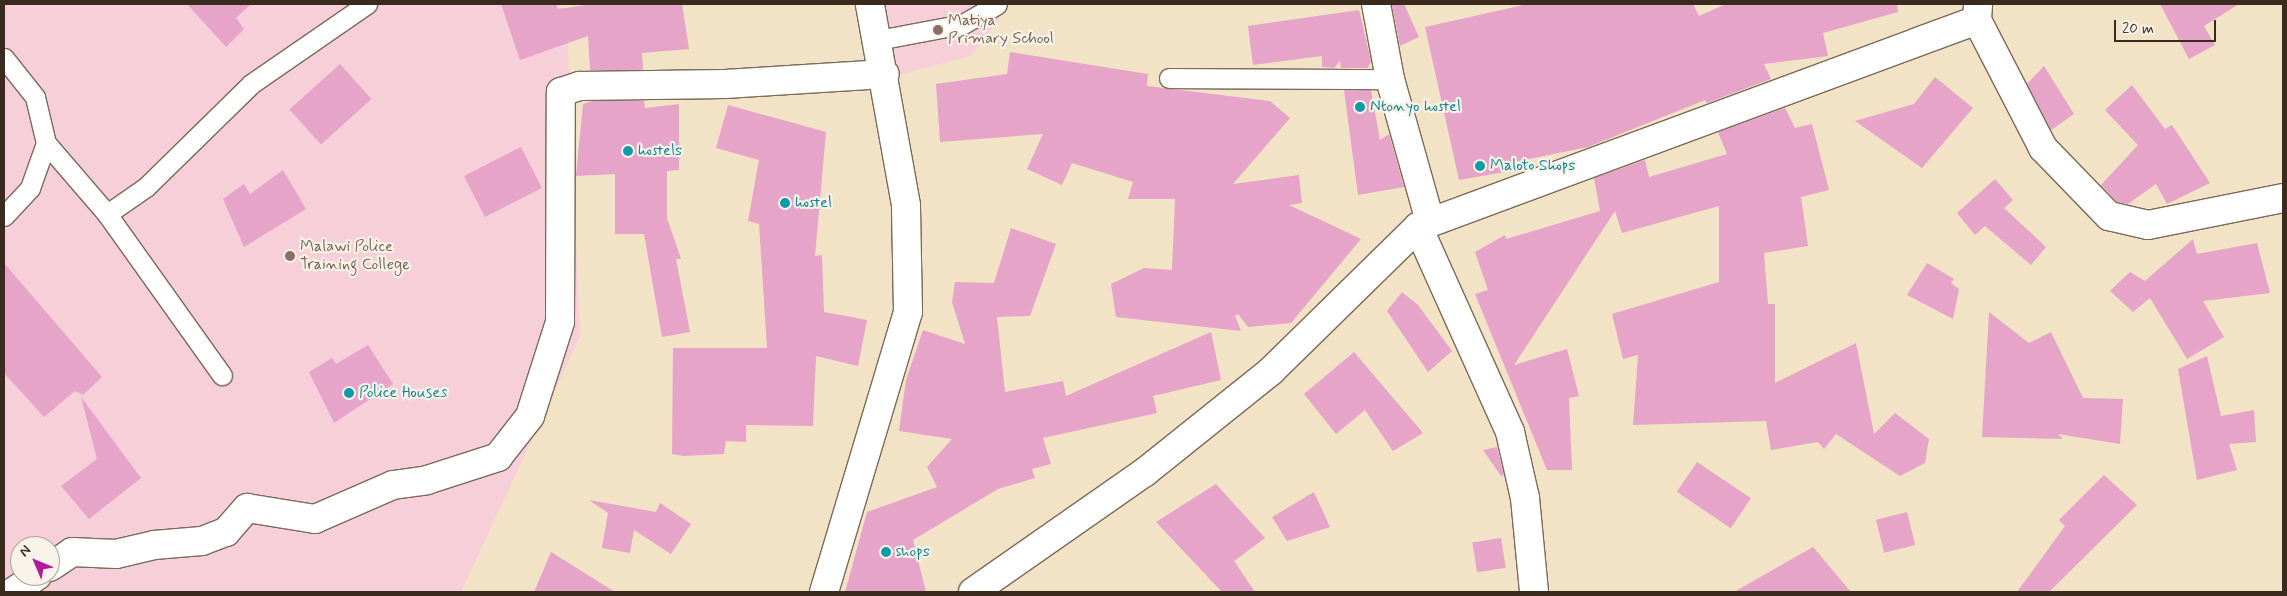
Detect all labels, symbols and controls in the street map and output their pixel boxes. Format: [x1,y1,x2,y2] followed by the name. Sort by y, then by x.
[2117,10,2220,42] scale bar
[948,11,1054,49] place label: Matiya Primary School
[2122,19,2154,39] text: 20 m
[932,24,944,36] marker: Matiya Primary School
[1370,97,1461,117] place label: Ntonyo hostel
[1354,101,1366,113] marker: Ntonyo hostel
[638,141,682,161] place label: hostels
[622,145,634,157] marker: hostels
[1490,156,1575,176] place label: Maloto Shops
[1474,160,1486,172] marker: Maloto Shops
[795,193,832,213] place label: hostel
[779,197,791,209] marker: hostel
[300,237,409,275] place label: Malawi Police Training College
[284,250,296,262] marker: Malawi Police Training College
[359,383,446,403] place label: Police Houses
[343,387,355,399] marker: Police Houses
[10,536,60,586] north arrow
[15,541,35,561] text: N
[896,542,930,562] place label: shops
[880,546,892,558] marker: shops

